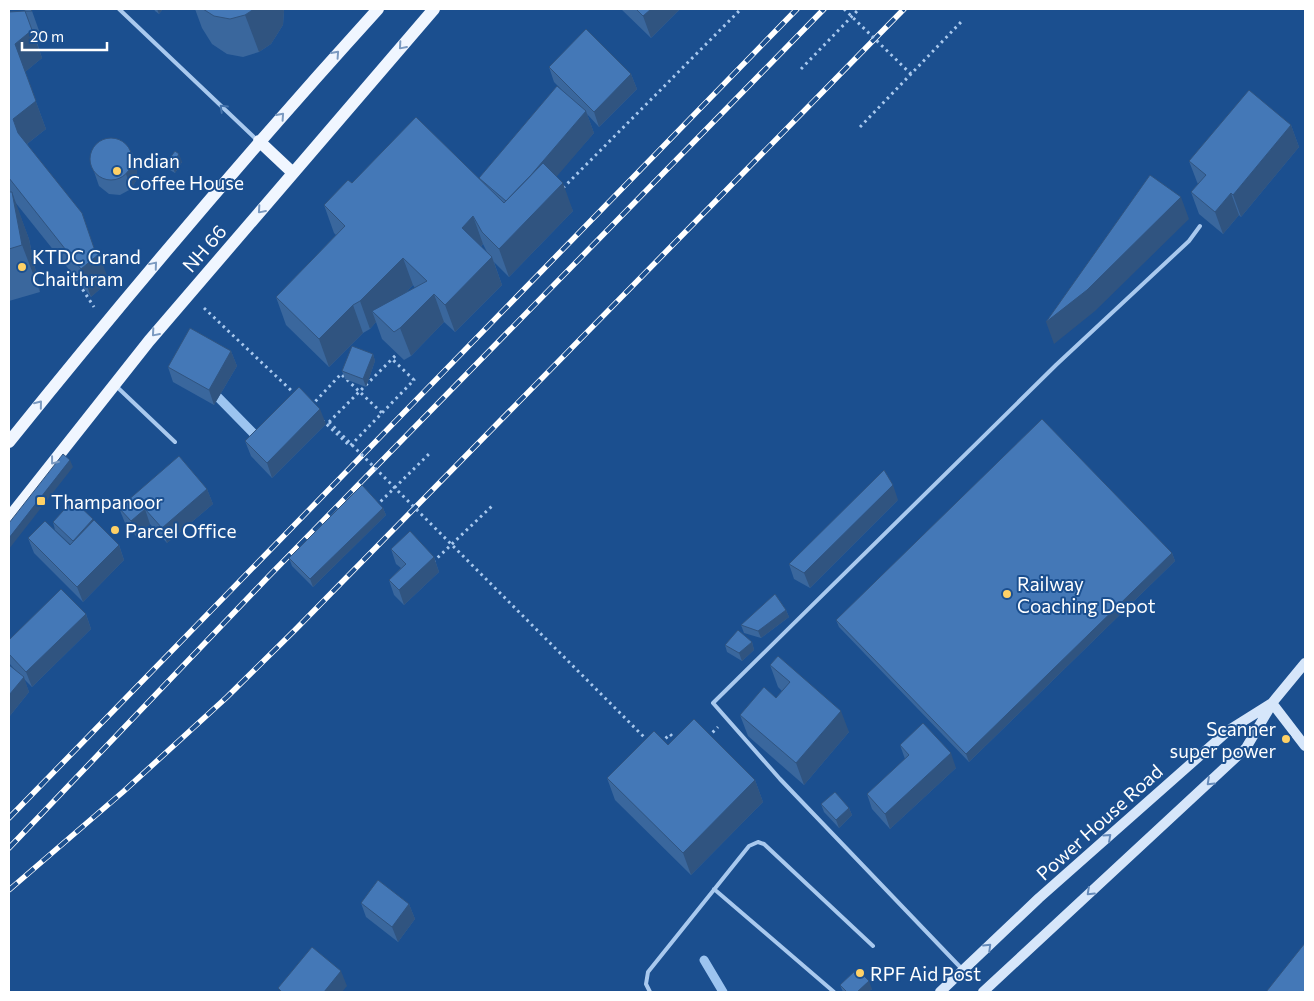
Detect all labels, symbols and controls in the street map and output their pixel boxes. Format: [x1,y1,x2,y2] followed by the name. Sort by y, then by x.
[22,20,108,52] scale bar
[30,27,64,45] text: 20 m
[399,40,408,49] one-way arrow
[331,51,340,60] one-way arrow
[220,105,229,114] one-way arrow
[275,112,284,121] one-way arrow
[127,149,244,194] place label: Indian Coffee House
[111,165,123,177] marker: Indian Coffee House
[258,205,267,214] one-way arrow
[177,220,231,276] street label: NH 66
[32,245,141,290] place label: KTDC Grand Chaithram
[16,261,28,273] marker: KTDC Grand Chaithram
[148,262,156,271] one-way arrow
[152,328,161,337] one-way arrow
[34,401,42,410] one-way arrow
[51,455,60,464] one-way arrow
[51,490,163,513] place label: Thampanoor
[35,495,47,507] marker: Thampanoor
[125,519,236,542] place label: Parcel Office
[109,524,121,536] marker: Parcel Office
[1017,572,1156,617] place label: Railway Coaching Depot
[1001,588,1013,600] marker: Railway Coaching Depot
[1170,717,1276,762] place label: Scanner super power
[1280,733,1292,745] marker: Scanner super power
[1031,759,1167,885] street label: Power House Road
[1206,776,1215,785] one-way arrow
[1103,834,1112,843] one-way arrow
[1087,886,1096,895] one-way arrow
[983,943,992,952] one-way arrow
[870,962,981,985] place label: RPF Aid Post
[854,967,866,979] marker: RPF Aid Post

